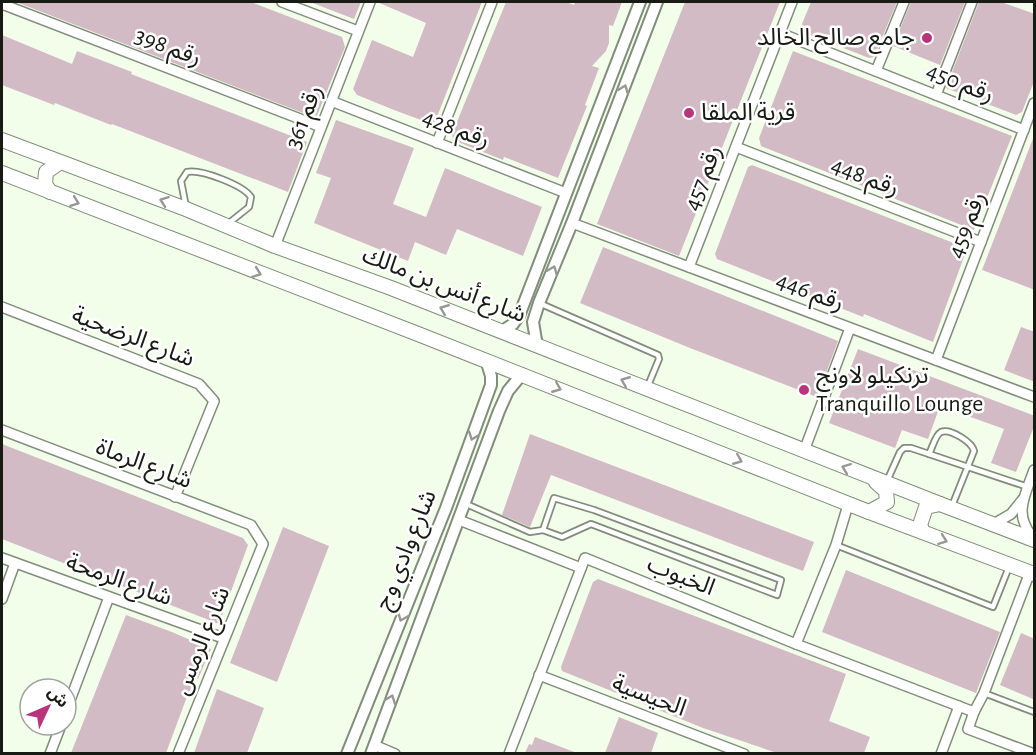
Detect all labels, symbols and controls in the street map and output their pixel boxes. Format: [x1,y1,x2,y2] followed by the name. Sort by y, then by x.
[130,23,204,74] street label: رقم 398
[757,26,915,54] place label: جامع صالح الخالد
[920,31,934,45] marker: جامع صالح الخالد
[921,59,997,111] street label: رقم 450
[281,82,331,153] street label: رقم 361
[616,84,629,94] one-way arrow
[701,101,795,126] place label: قرية الملقا
[418,105,493,156] street label: رقم 428
[682,106,696,120] marker: قرية الملقا
[680,142,730,215] street label: رقم 457
[826,153,902,205] street label: رقم 448
[943,188,994,263] street label: رقم 459
[69,195,80,207] one-way arrow
[159,196,170,208] one-way arrow
[357,238,531,331] street label: شارع أنس بن مالك
[251,266,262,278] one-way arrow
[546,266,558,277] one-way arrow
[771,268,847,320] street label: رقم 446
[67,303,198,375] street label: شارع الرضحية
[439,304,450,316] one-way arrow
[816,364,983,416] place label: ترنكيلو لاونج Tranquillo Lounge
[620,376,631,388] one-way arrow
[551,381,562,393] one-way arrow
[797,383,811,397] marker: ترنكيلو لاونج Tranquillo Lounge
[467,430,480,440] one-way arrow
[91,435,195,497] street label: شارع الرماة
[732,453,743,466] one-way arrow
[841,462,852,475] one-way arrow
[371,487,446,615] street label: شارع وادي وج
[937,532,948,545] one-way arrow
[61,550,175,614] street label: شارع الرمحة
[643,552,718,601] street label: الخبوب
[169,584,238,700] street label: شارع الرمس
[397,611,409,622] one-way arrow
[609,671,689,721] street label: الحيسية
[18,677,78,737] north arrow
[44,684,71,711] text: ش
[384,694,397,705] one-way arrow

